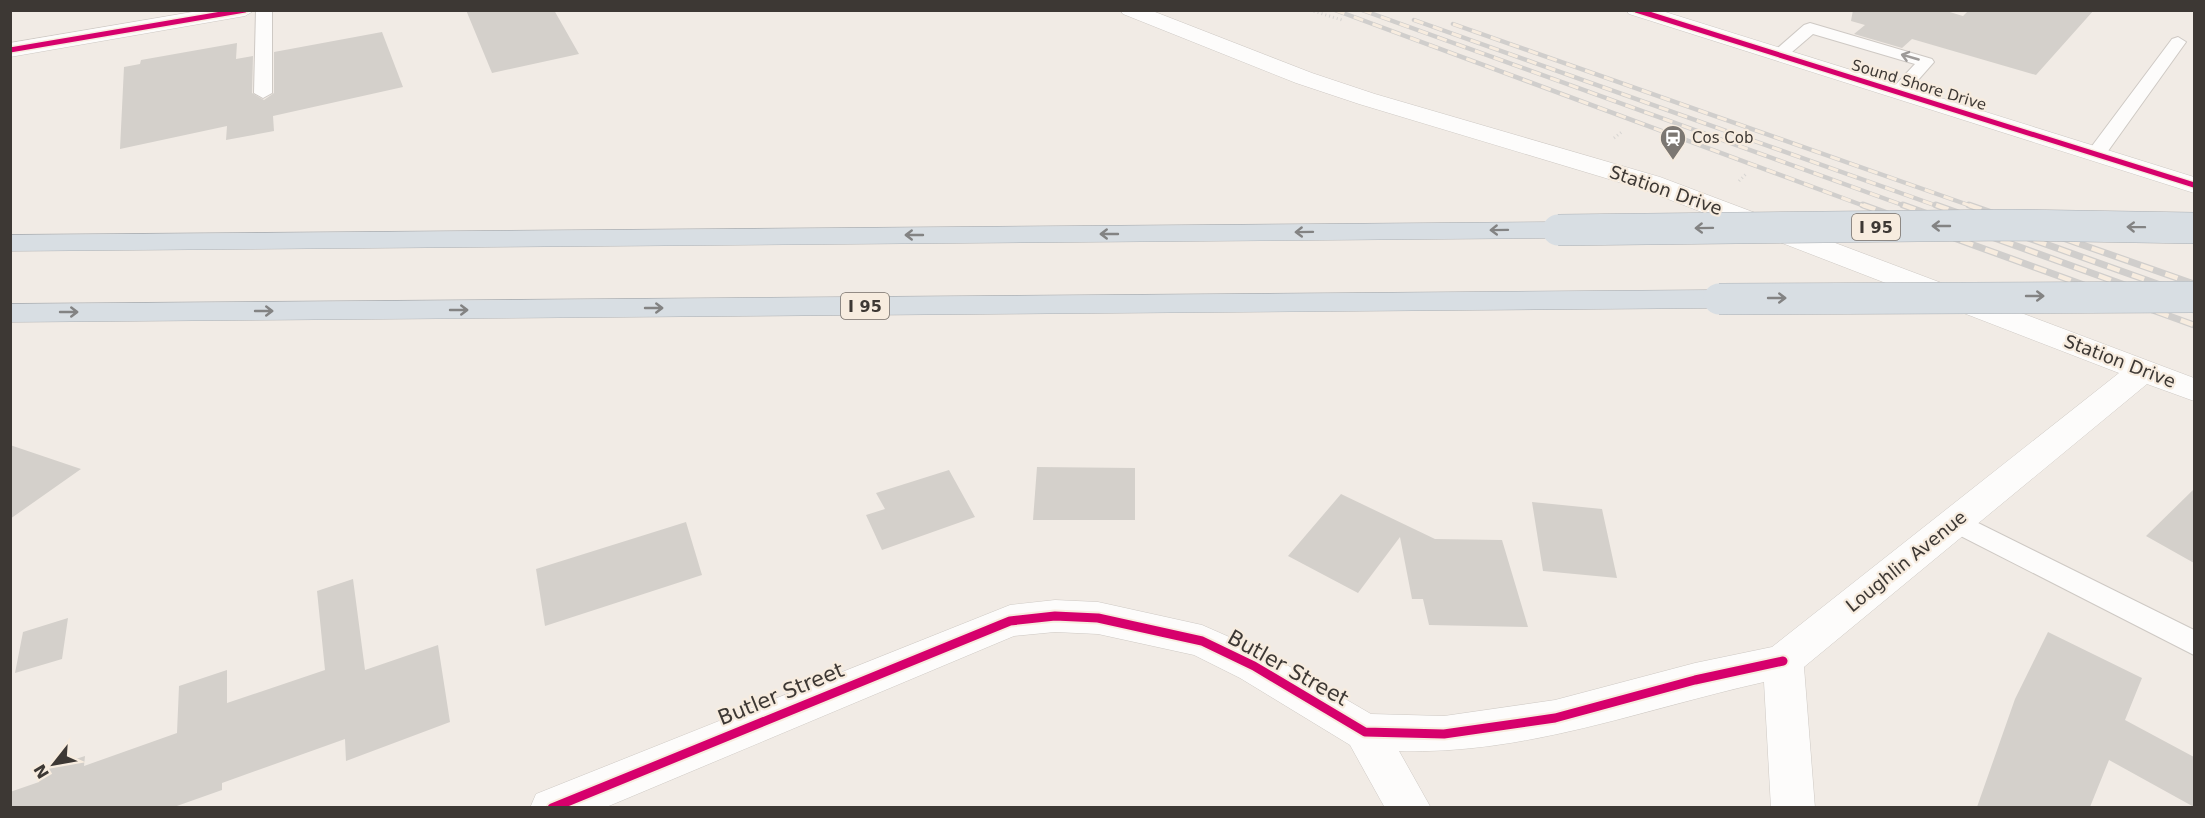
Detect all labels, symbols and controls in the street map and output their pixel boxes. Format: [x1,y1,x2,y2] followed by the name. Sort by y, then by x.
[1901,51,1920,62] one-way arrow
[1849,56,1989,114] street label: Sound Shore Drive
[1658,123,1688,161] station icon: Cos Cob
[1692,129,1753,147] place label: Cos Cob
[1607,161,1725,219] street label: Station Drive
[1852,214,1900,240] road number: I 95
[1932,220,1952,232] one-way arrow
[2127,221,2147,233] one-way arrow
[1695,222,1715,234] one-way arrow
[1490,224,1510,236] one-way arrow
[1295,226,1315,238] one-way arrow
[1100,228,1120,240] one-way arrow
[905,230,925,241] one-way arrow
[2025,290,2045,302] one-way arrow
[1767,292,1787,304] one-way arrow
[841,293,889,319] road number: I 95
[643,302,663,314] one-way arrow
[448,304,468,315] one-way arrow
[253,305,273,317] one-way arrow
[58,307,78,318] one-way arrow
[2061,330,2179,392] street label: Station Drive
[1842,506,1970,616] street label: Loughlin Avenue
[1224,625,1352,711] street label: Butler Street
[714,658,848,730] street label: Butler Street
[24,734,84,794] north arrow
[30,761,53,782] text: N

